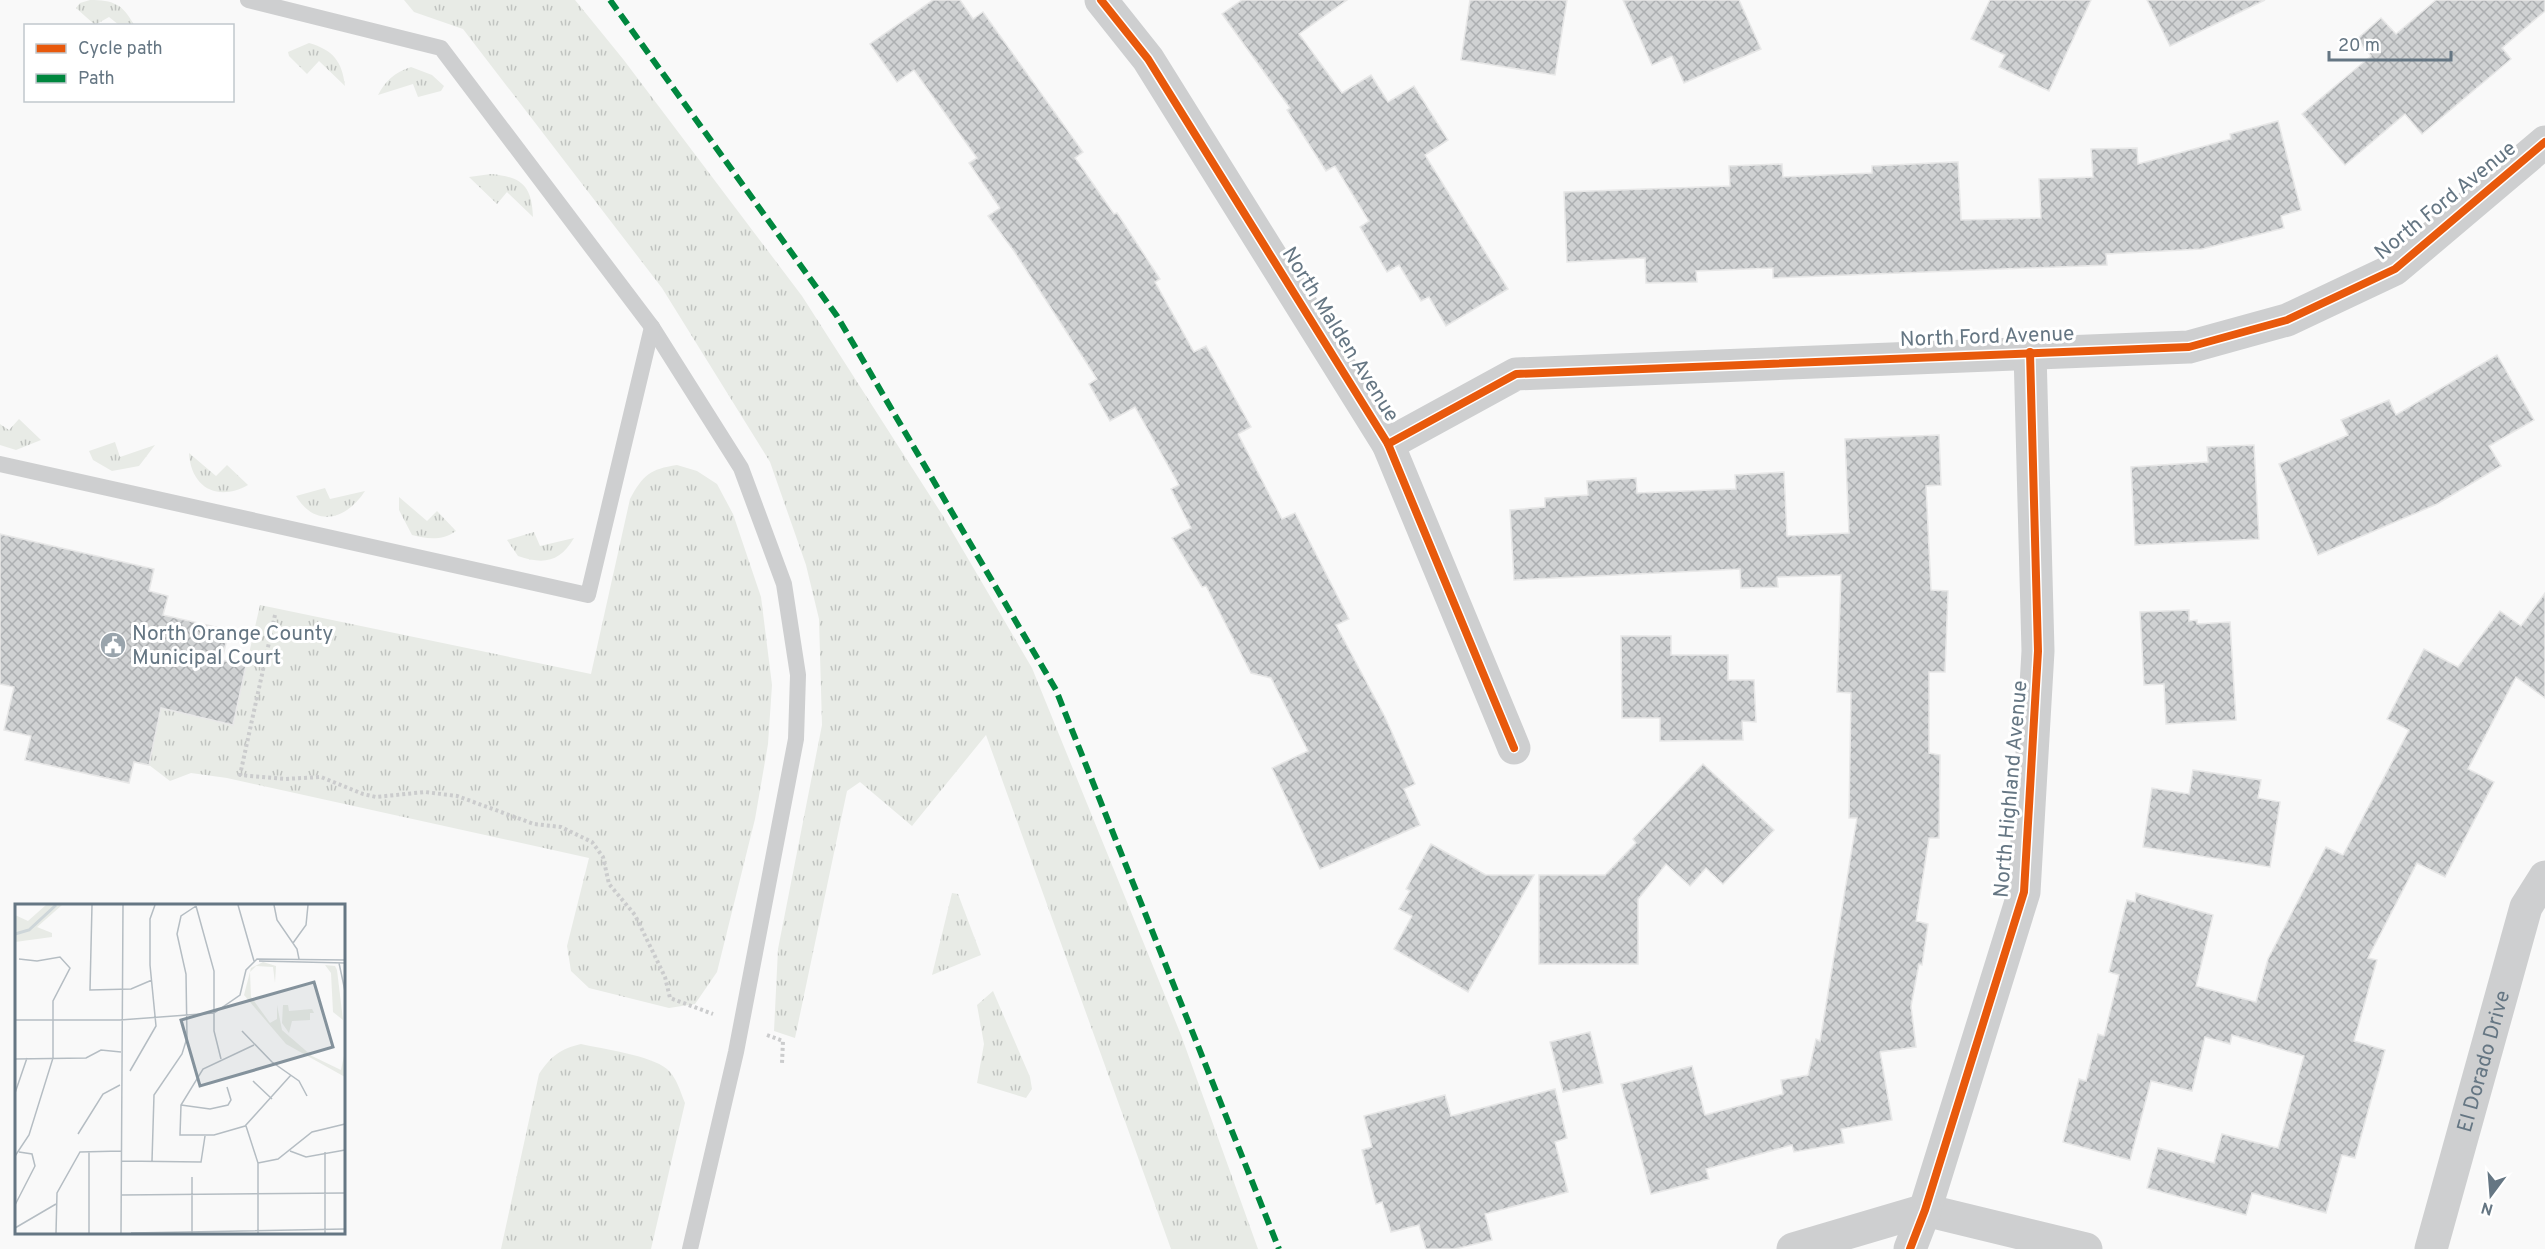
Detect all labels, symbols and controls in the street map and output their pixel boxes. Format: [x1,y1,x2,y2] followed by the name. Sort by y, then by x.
[24,24,234,102] legend
[2329,24,2450,62] scale bar
[2338,35,2380,58] text: 20 m
[78,38,163,61] text: Cycle path
[78,68,115,91] text: Path
[2370,136,2522,267] street label: North Ford Avenue
[1275,242,1405,427] street label: North Malden Avenue
[1899,321,2075,354] street label: North Ford Avenue
[132,621,333,672] place label: North Orange County Municipal Court
[98,630,128,660] public building icon: North Orange County Municipal Court
[1989,679,2034,899] street label: North Highland Avenue
[15,904,345,1234] inset map
[2452,987,2517,1136] street label: El Dorado Drive
[2461,1165,2521,1225] north arrow
[2479,1196,2496,1219] text: N

